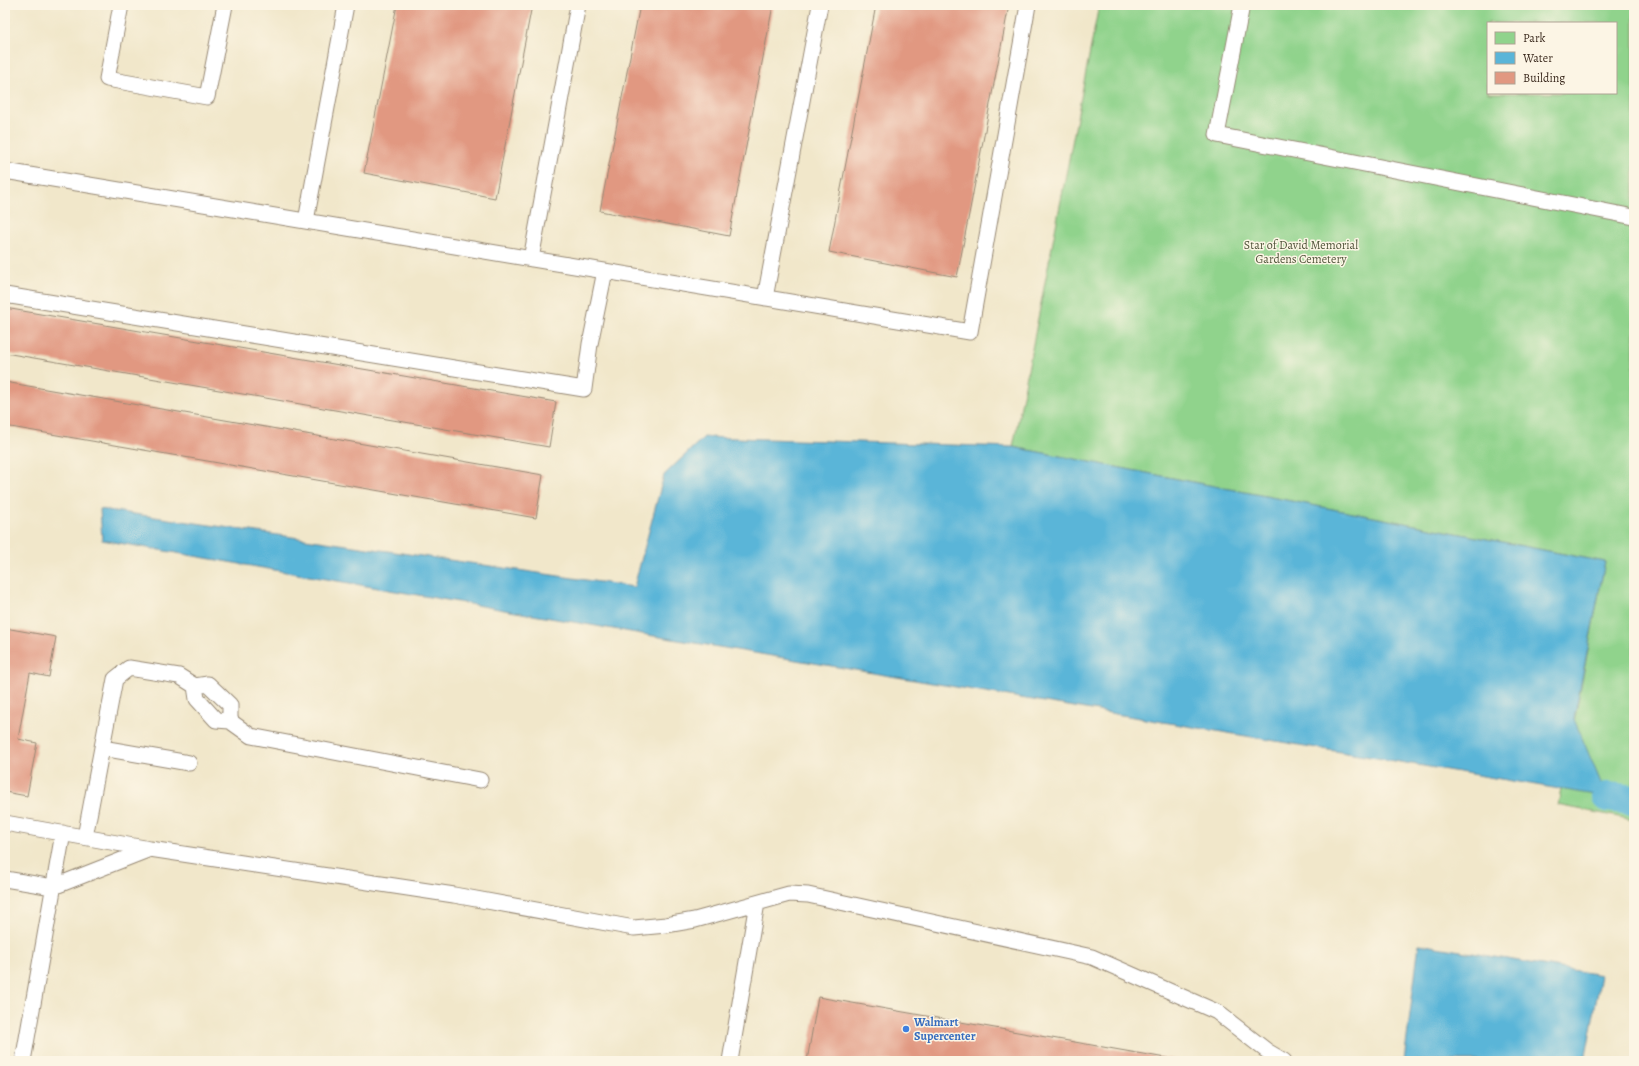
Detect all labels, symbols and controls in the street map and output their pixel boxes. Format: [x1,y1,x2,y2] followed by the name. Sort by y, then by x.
[1487,22,1617,94] legend
[1523,30,1546,46] text: Park
[1522,50,1553,66] text: Water
[1523,70,1565,86] text: Building
[1244,237,1358,267] park label: Star of David Memorial Gardens Cemetery
[913,1014,976,1044] place label: Walmart Supercenter
[901,1024,911,1034] marker: Walmart Supercenter

